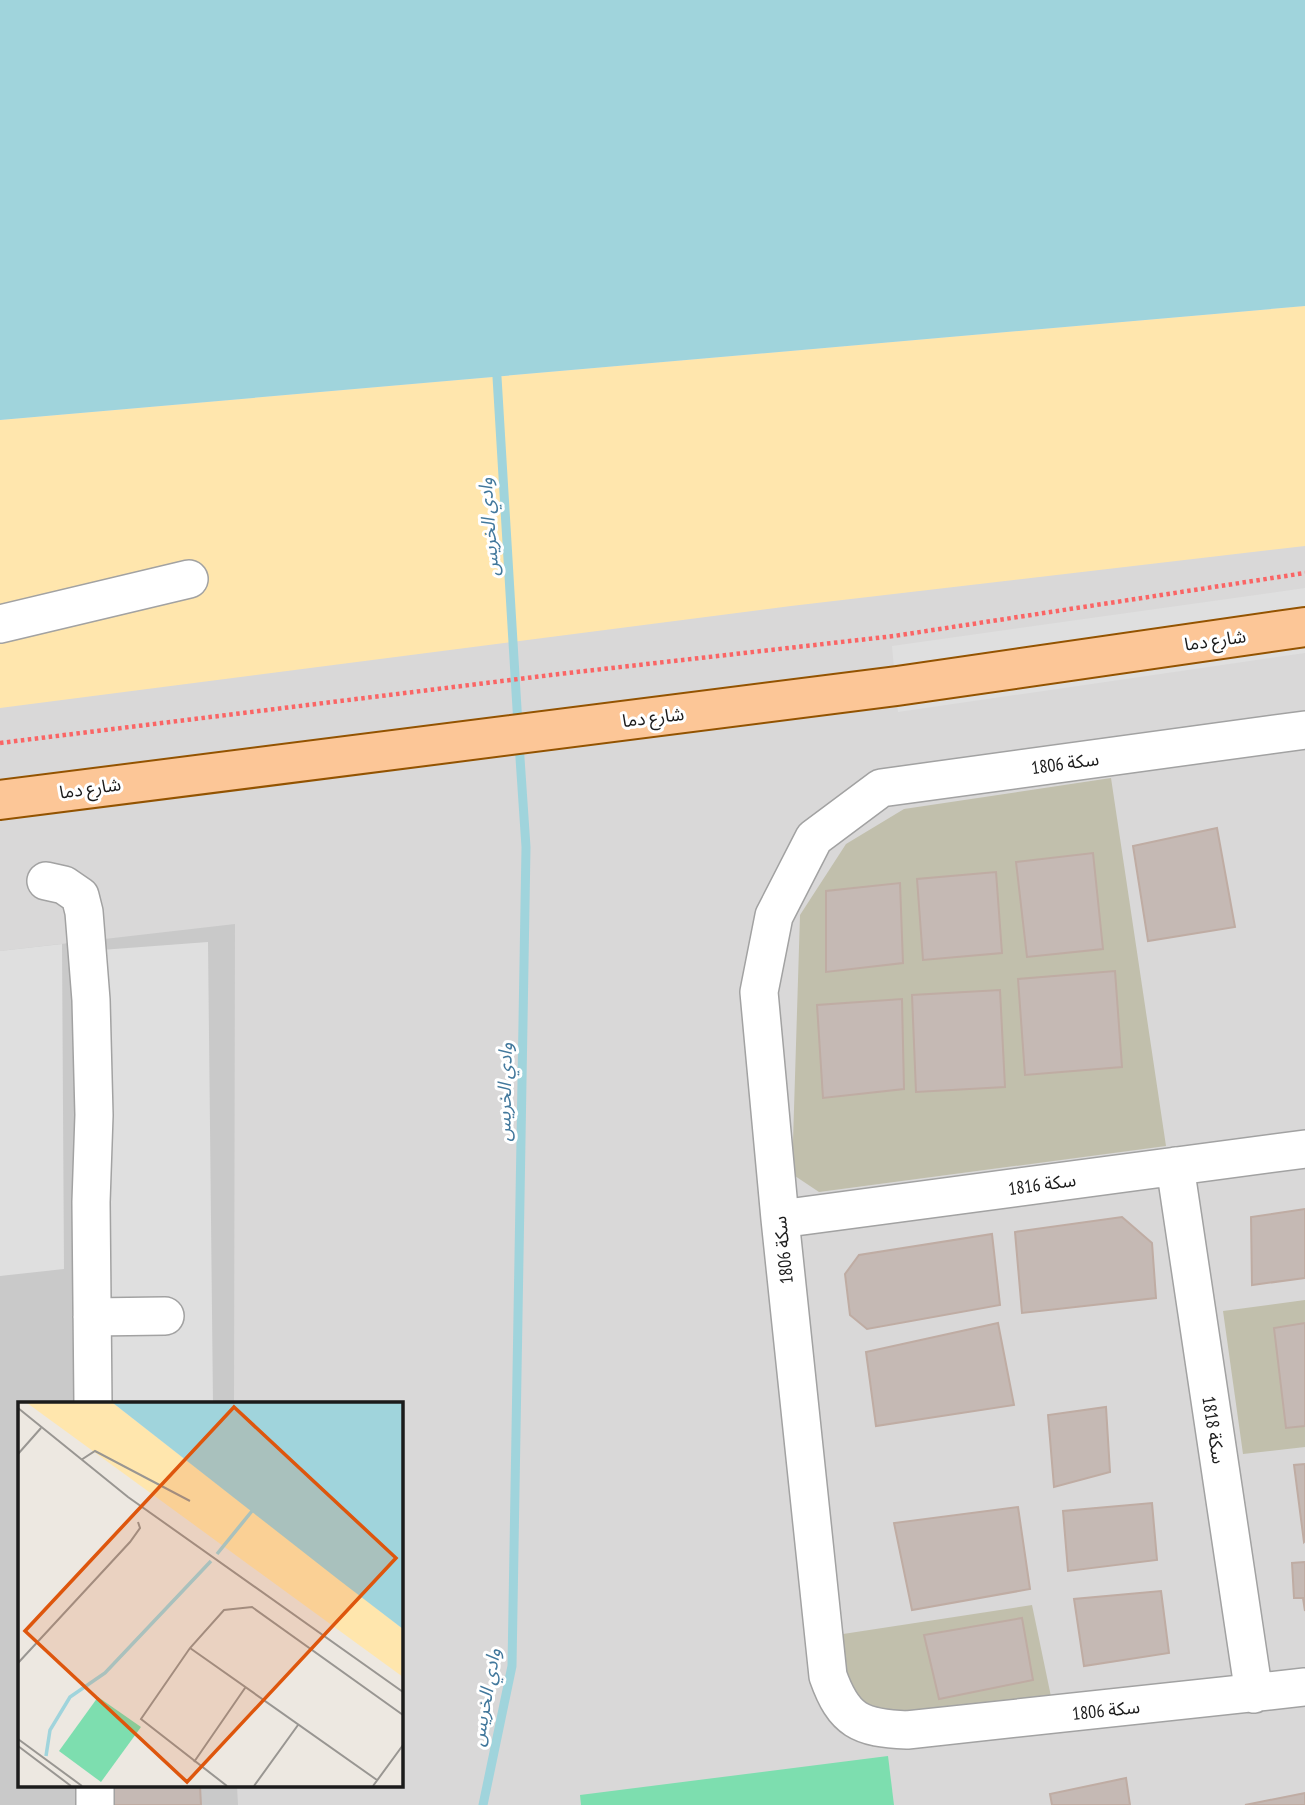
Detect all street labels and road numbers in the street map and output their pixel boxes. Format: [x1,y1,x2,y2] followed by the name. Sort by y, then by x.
[1183,624,1248,659] street label: شارع دما
[621,702,686,735] street label: شارع دما
[1030,747,1100,779] street label: سكة 1806
[58,772,123,807] street label: شارع دما
[1007,1168,1077,1200] street label: سكة 1816
[768,1215,798,1285] street label: سكة 1806
[1197,1395,1231,1465] street label: سكة 1818
[1071,1695,1141,1725] street label: سكة 1806

